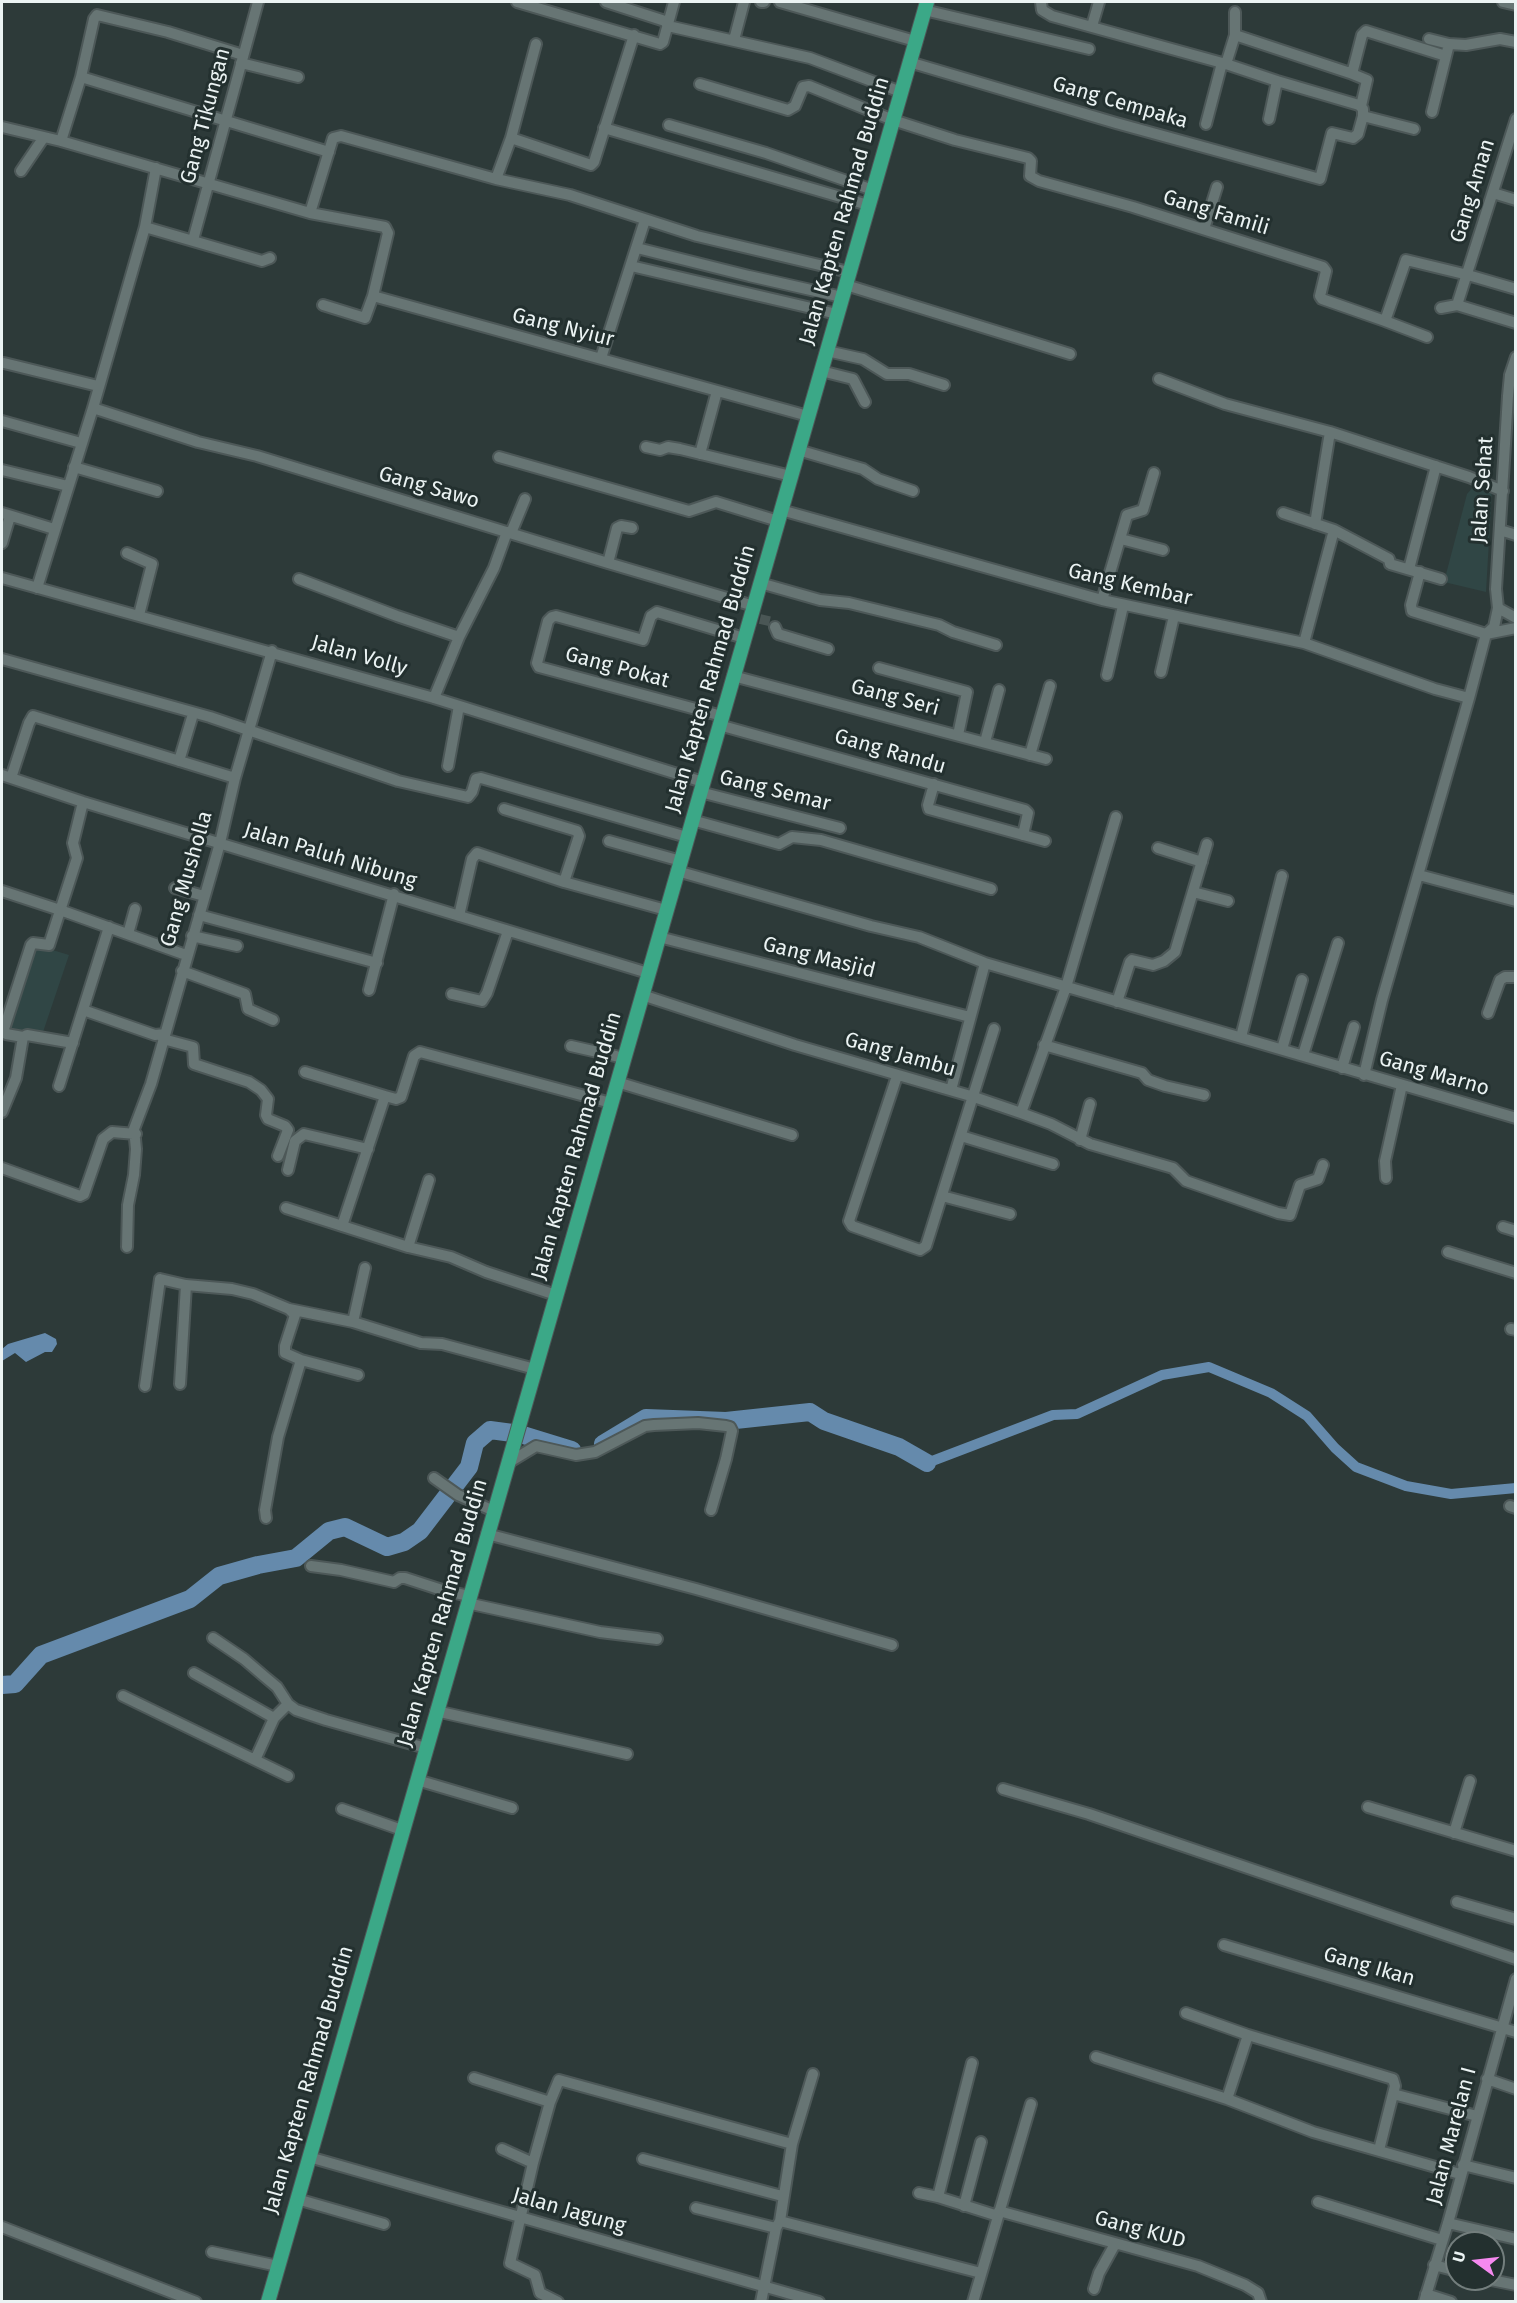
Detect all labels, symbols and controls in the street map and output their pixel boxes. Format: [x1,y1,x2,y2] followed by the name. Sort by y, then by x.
[176,45,236,187] street label: Gang Tikungan
[1049,72,1191,134] street label: Gang Cempaka
[795,74,895,348] street label: Jalan Kapten Rahmad Buddin
[1445,136,1501,246] street label: Gang Aman
[1160,185,1272,241] street label: Gang Famili
[509,303,617,353] street label: Gang Nyiur
[1467,436,1499,544] street label: Jalan Sehat
[376,462,482,514] street label: Gang Sawo
[661,542,761,816] street label: Jalan Kapten Rahmad Buddin
[1065,558,1195,612] street label: Gang Kembar
[308,630,410,682] street label: Jalan Volly
[562,642,672,694] street label: Gang Pokat
[848,674,942,722] street label: Gang Seri
[832,724,948,780] street label: Gang Randu
[717,765,833,817] street label: Gang Semar
[156,808,218,950] street label: Gang Musholla
[240,818,420,894] street label: Jalan Paluh Nibung
[760,932,878,984] street label: Gang Masjid
[527,1009,627,1283] street label: Jalan Kapten Rahmad Buddin
[842,1027,958,1083] street label: Gang Jambu
[1376,1046,1492,1102] street label: Gang Marno
[393,1476,493,1750] street label: Jalan Kapten Rahmad Buddin
[1320,1942,1418,1992] street label: Gang Ikan
[259,1943,359,2217] street label: Jalan Kapten Rahmad Buddin
[1422,2065,1482,2207] street label: Jalan Marelan I
[509,2183,629,2239] street label: Jalan Jagung
[1092,2206,1188,2254] street label: Gang KUD
[1445,2231,1505,2291] north arrow
[1449,2249,1470,2264] text: U

